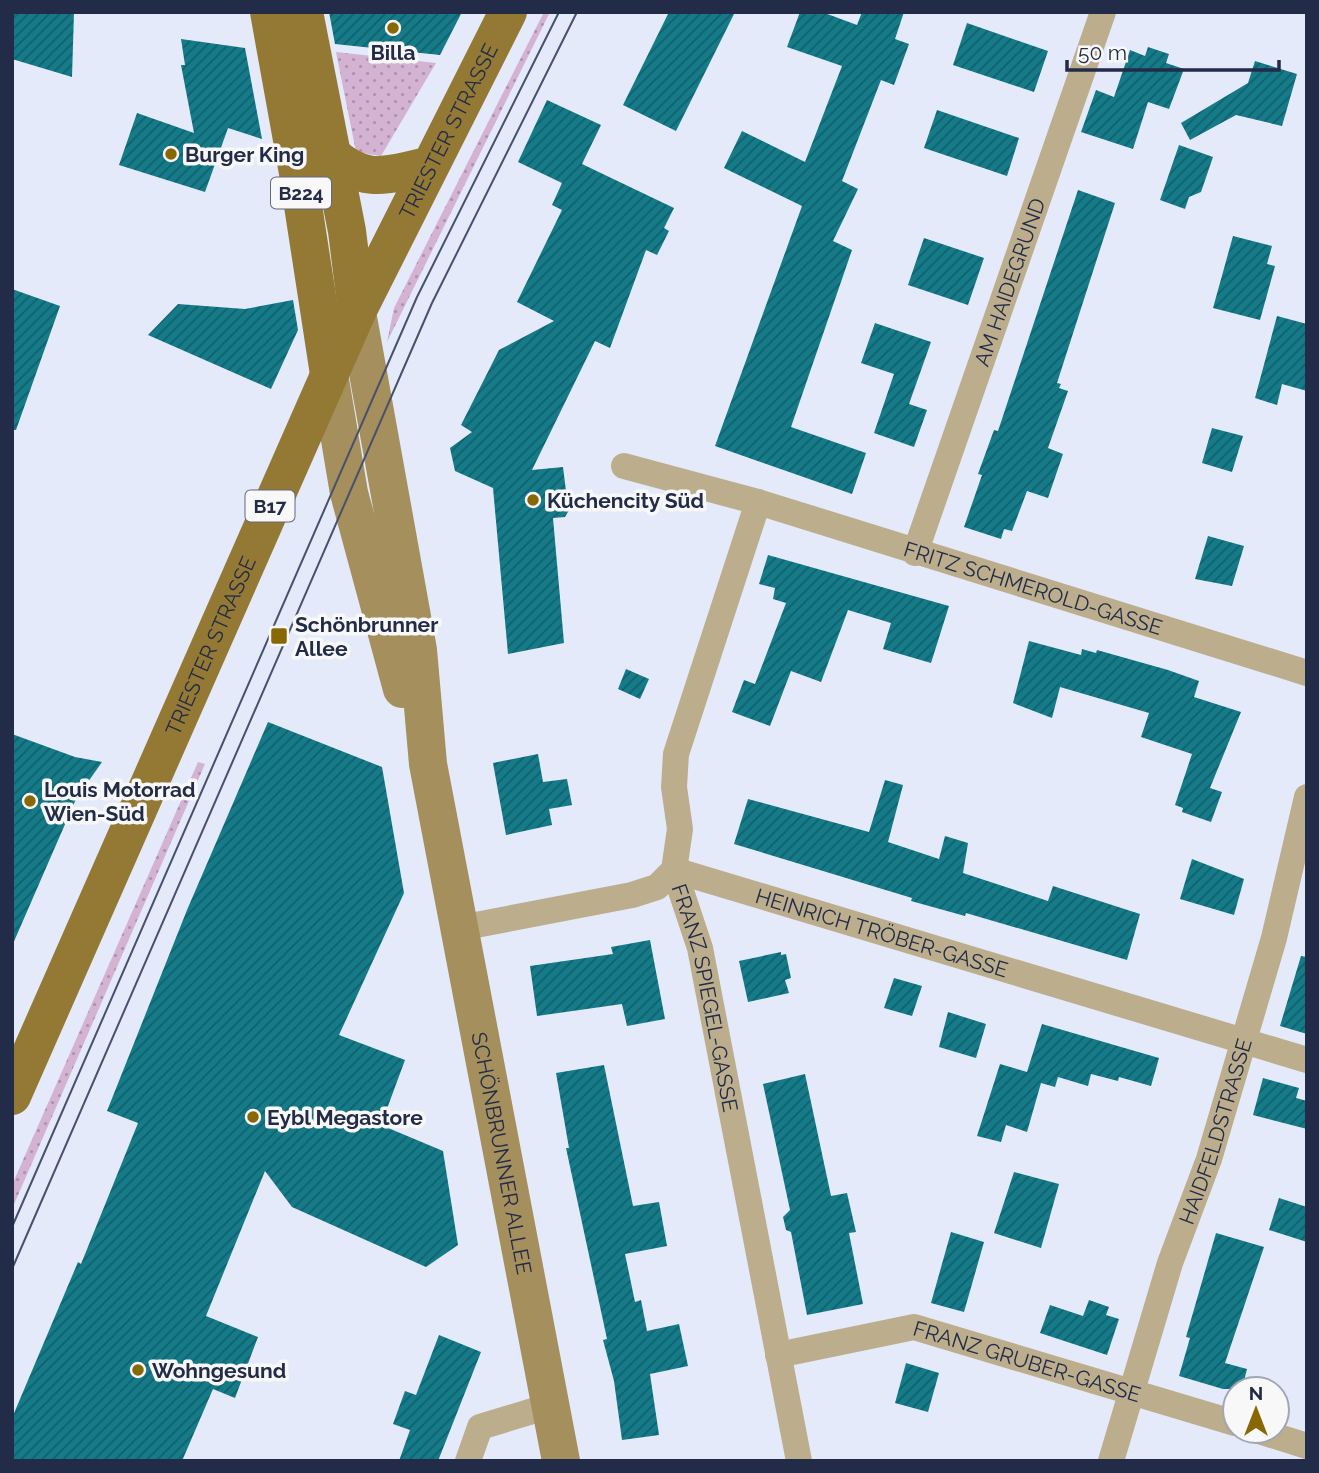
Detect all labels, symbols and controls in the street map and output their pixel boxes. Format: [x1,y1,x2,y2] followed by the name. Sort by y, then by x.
[385,20,401,36] marker: Billa
[1067,28,1279,72] scale bar
[393,39,503,223] street label: TRIESTER STRASSE
[370,40,416,65] place label: Billa
[1078,40,1127,65] text: 50 m
[185,142,304,167] place label: Burger King
[163,146,179,162] marker: Burger King
[271,178,331,209] road number: B224
[968,195,1050,369] street label: AM HAIDEGRUND
[547,488,704,513] place label: Küchencity Süd
[246,491,294,522] road number: B17
[525,492,541,508] marker: Küchencity Süd
[901,536,1166,640] street label: FRITZ SCHMEROLD-GASSE
[160,552,261,739] street label: TRIESTER STRASSE
[295,612,438,661] place label: Schönbrunner Allee
[269,626,289,646] marker: Schönbrunner Allee
[44,777,196,826] place label: Louis Motorrad Wien-Süd
[22,793,38,809] marker: Louis Motorrad Wien-Süd
[667,881,744,1114] street label: FRANZ SPIEGEL-GASSE
[753,883,1011,982] street label: HEINRICH TRÖBER-GASSE
[467,1030,538,1276] street label: SCHÖNBRUNNER ALLEE
[1173,1035,1256,1228] street label: HAIDFELDSTRASSE
[267,1105,423,1130] place label: Eybl Megastore
[245,1109,261,1125] marker: Eybl Megastore
[910,1315,1144,1407] street label: FRANZ GRUBER-GASSE
[152,1358,286,1383] place label: Wohngesund
[130,1362,146,1378] marker: Wohngesund
[1221,1375,1291,1445] north arrow
[1249,1382,1263,1404] text: N

